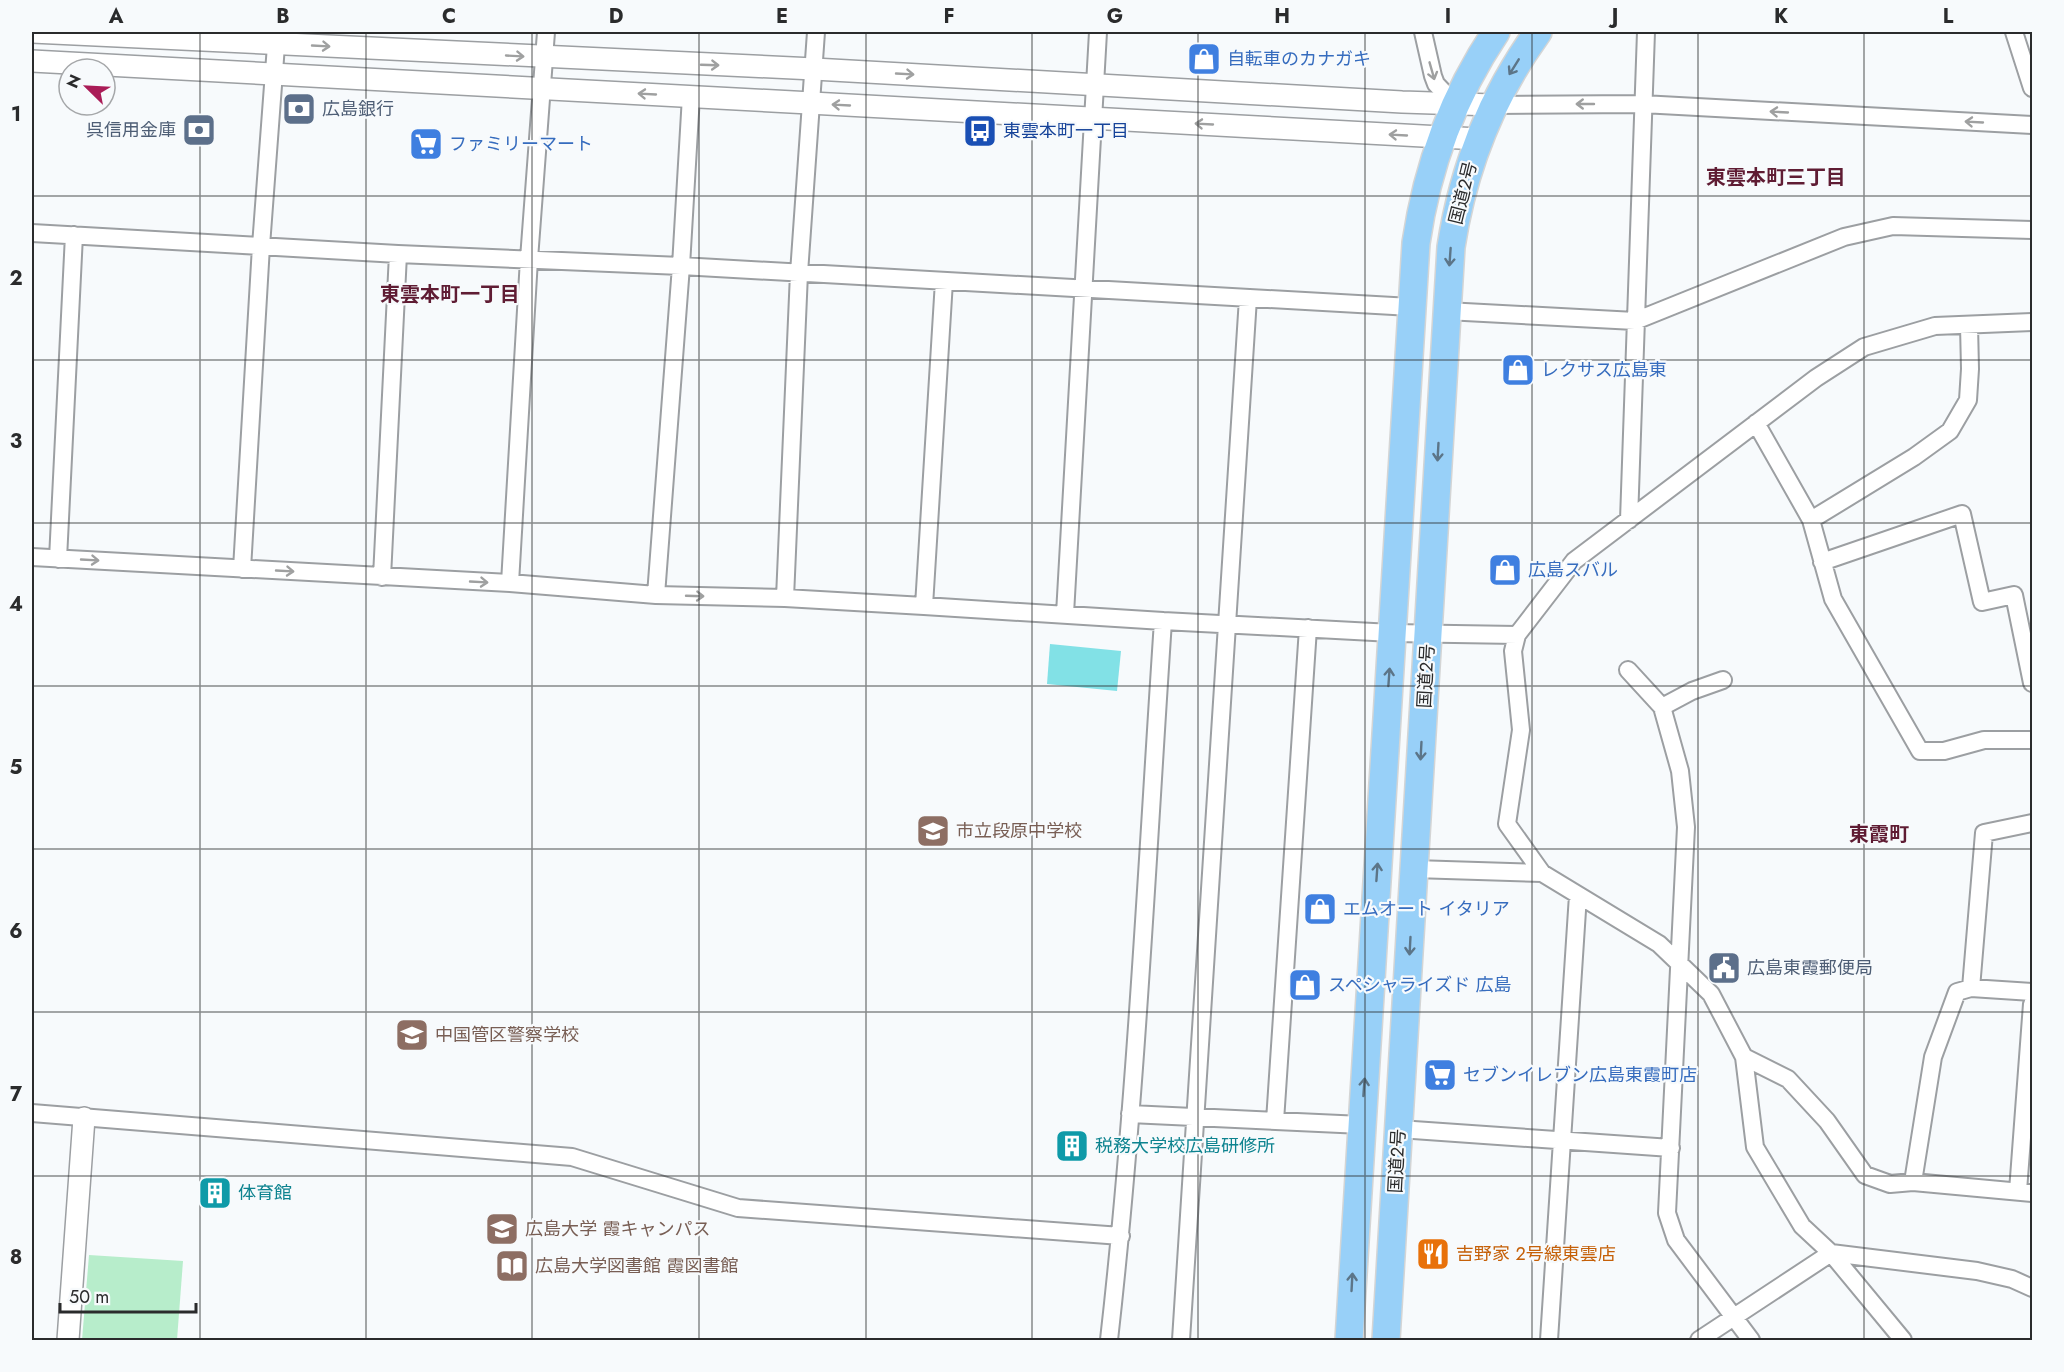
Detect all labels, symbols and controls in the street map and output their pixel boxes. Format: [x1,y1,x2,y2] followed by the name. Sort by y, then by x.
[108,2,124,31] text: A
[276,2,290,31] text: B
[442,2,456,31] text: C
[609,2,623,31] text: D
[776,2,788,31] text: E
[943,2,955,31] text: F
[1107,2,1123,31] text: G
[1274,2,1290,31] text: H
[1445,2,1451,31] text: I
[1608,2,1618,31] text: J
[1774,2,1788,31] text: K
[1943,2,1954,31] text: L
[310,41,330,52] one-way arrow
[1186,41,1222,77] shop icon: 自転車のカナガキ
[1227,46,1371,72] place label: 自転車のカナガキ
[505,50,525,61] one-way arrow
[57,57,117,117] north arrow
[1508,58,1520,75] one-way arrow
[700,59,720,70] one-way arrow
[1427,61,1439,80] one-way arrow
[895,68,914,79] one-way arrow
[61,71,87,92] text: N
[637,88,657,99] one-way arrow
[281,91,317,127] bank icon: 広島銀行
[322,96,394,122] place label: 広島銀行
[1575,98,1595,110] one-way arrow
[832,99,852,110] one-way arrow
[11,100,21,129] text: 1
[1770,106,1790,117] one-way arrow
[181,112,217,148] bank icon: 呉信用金庫
[962,113,998,149] bus stop icon: 東雲本町一丁目
[86,117,176,143] place label: 呉信用金庫
[1965,117,1985,128] one-way arrow
[1003,118,1129,144] place label: 東雲本町一丁目
[1194,119,1214,130] one-way arrow
[408,126,444,162] supermarket icon: ファミリーマート
[1389,129,1409,140] one-way arrow
[449,131,593,157] place label: ファミリーマート
[1443,159,1483,227] street label: 国道2号
[1706,163,1846,192] district label: 東雲本町三丁目
[1444,247,1455,267] one-way arrow
[9,264,23,293] text: 2
[380,280,520,309] district label: 東雲本町一丁目
[1500,352,1536,388] shop icon: レクサス広島東
[1541,357,1667,383] place label: レクサス広島東
[10,427,22,456] text: 3
[1433,441,1444,461] one-way arrow
[1487,552,1523,588] shop icon: 広島スバル
[79,555,99,566] one-way arrow
[1528,557,1618,583] place label: 広島スバル
[274,566,294,577] one-way arrow
[469,576,489,587] one-way arrow
[9,590,23,619] text: 4
[684,590,704,601] one-way arrow
[1411,643,1441,709] street label: 国道2号
[1384,668,1395,688] one-way arrow
[1416,741,1427,761] one-way arrow
[10,753,23,782] text: 5
[915,813,951,849] school or university icon: 市立段原中学校
[956,818,1082,844] place label: 市立段原中学校
[1849,820,1909,849] district label: 東霞町
[1372,862,1383,882] one-way arrow
[1302,891,1338,927] shop icon: エムオート イタリア
[1343,896,1510,922] place label: エムオート イタリア
[9,917,23,946] text: 6
[1404,936,1415,956] one-way arrow
[1706,950,1742,986] public building icon: 広島東霞郵便局
[1747,955,1873,981] place label: 広島東霞郵便局
[1287,967,1323,1003] shop icon: スペシャライズド 広島
[1328,972,1512,998] place label: スペシャライズド 広島
[394,1017,430,1053] school or university icon: 中国管区警察学校
[435,1022,579,1048] place label: 中国管区警察学校
[1422,1057,1458,1093] supermarket icon: セブンイレブン広島東霞町店
[1463,1062,1697,1088] place label: セブンイレブン広島東霞町店
[1359,1078,1370,1098] one-way arrow
[10,1080,23,1109] text: 7
[1054,1128,1090,1164] building icon: 税務大学校広島研修所
[1382,1128,1412,1194] street label: 国道2号
[1095,1133,1275,1159] place label: 税務大学校広島研修所
[197,1175,233,1211] building icon: 体育館
[238,1180,292,1206] place label: 体育館
[484,1211,520,1247] school or university icon: 広島大学 霞キャンパス
[525,1216,710,1242] place label: 広島大学 霞キャンパス
[1415,1236,1451,1272] restaurant icon: 吉野家 2号線東雲店
[1456,1241,1616,1267] place label: 吉野家 2号線東雲店
[10,1243,22,1272] text: 8
[494,1248,530,1284] library icon: 広島大学図書館 霞図書館
[535,1253,738,1279] place label: 広島大学図書館 霞図書館
[1347,1273,1358,1293] one-way arrow
[60,1276,196,1314] scale bar
[69,1284,109,1310] text: 50 m

